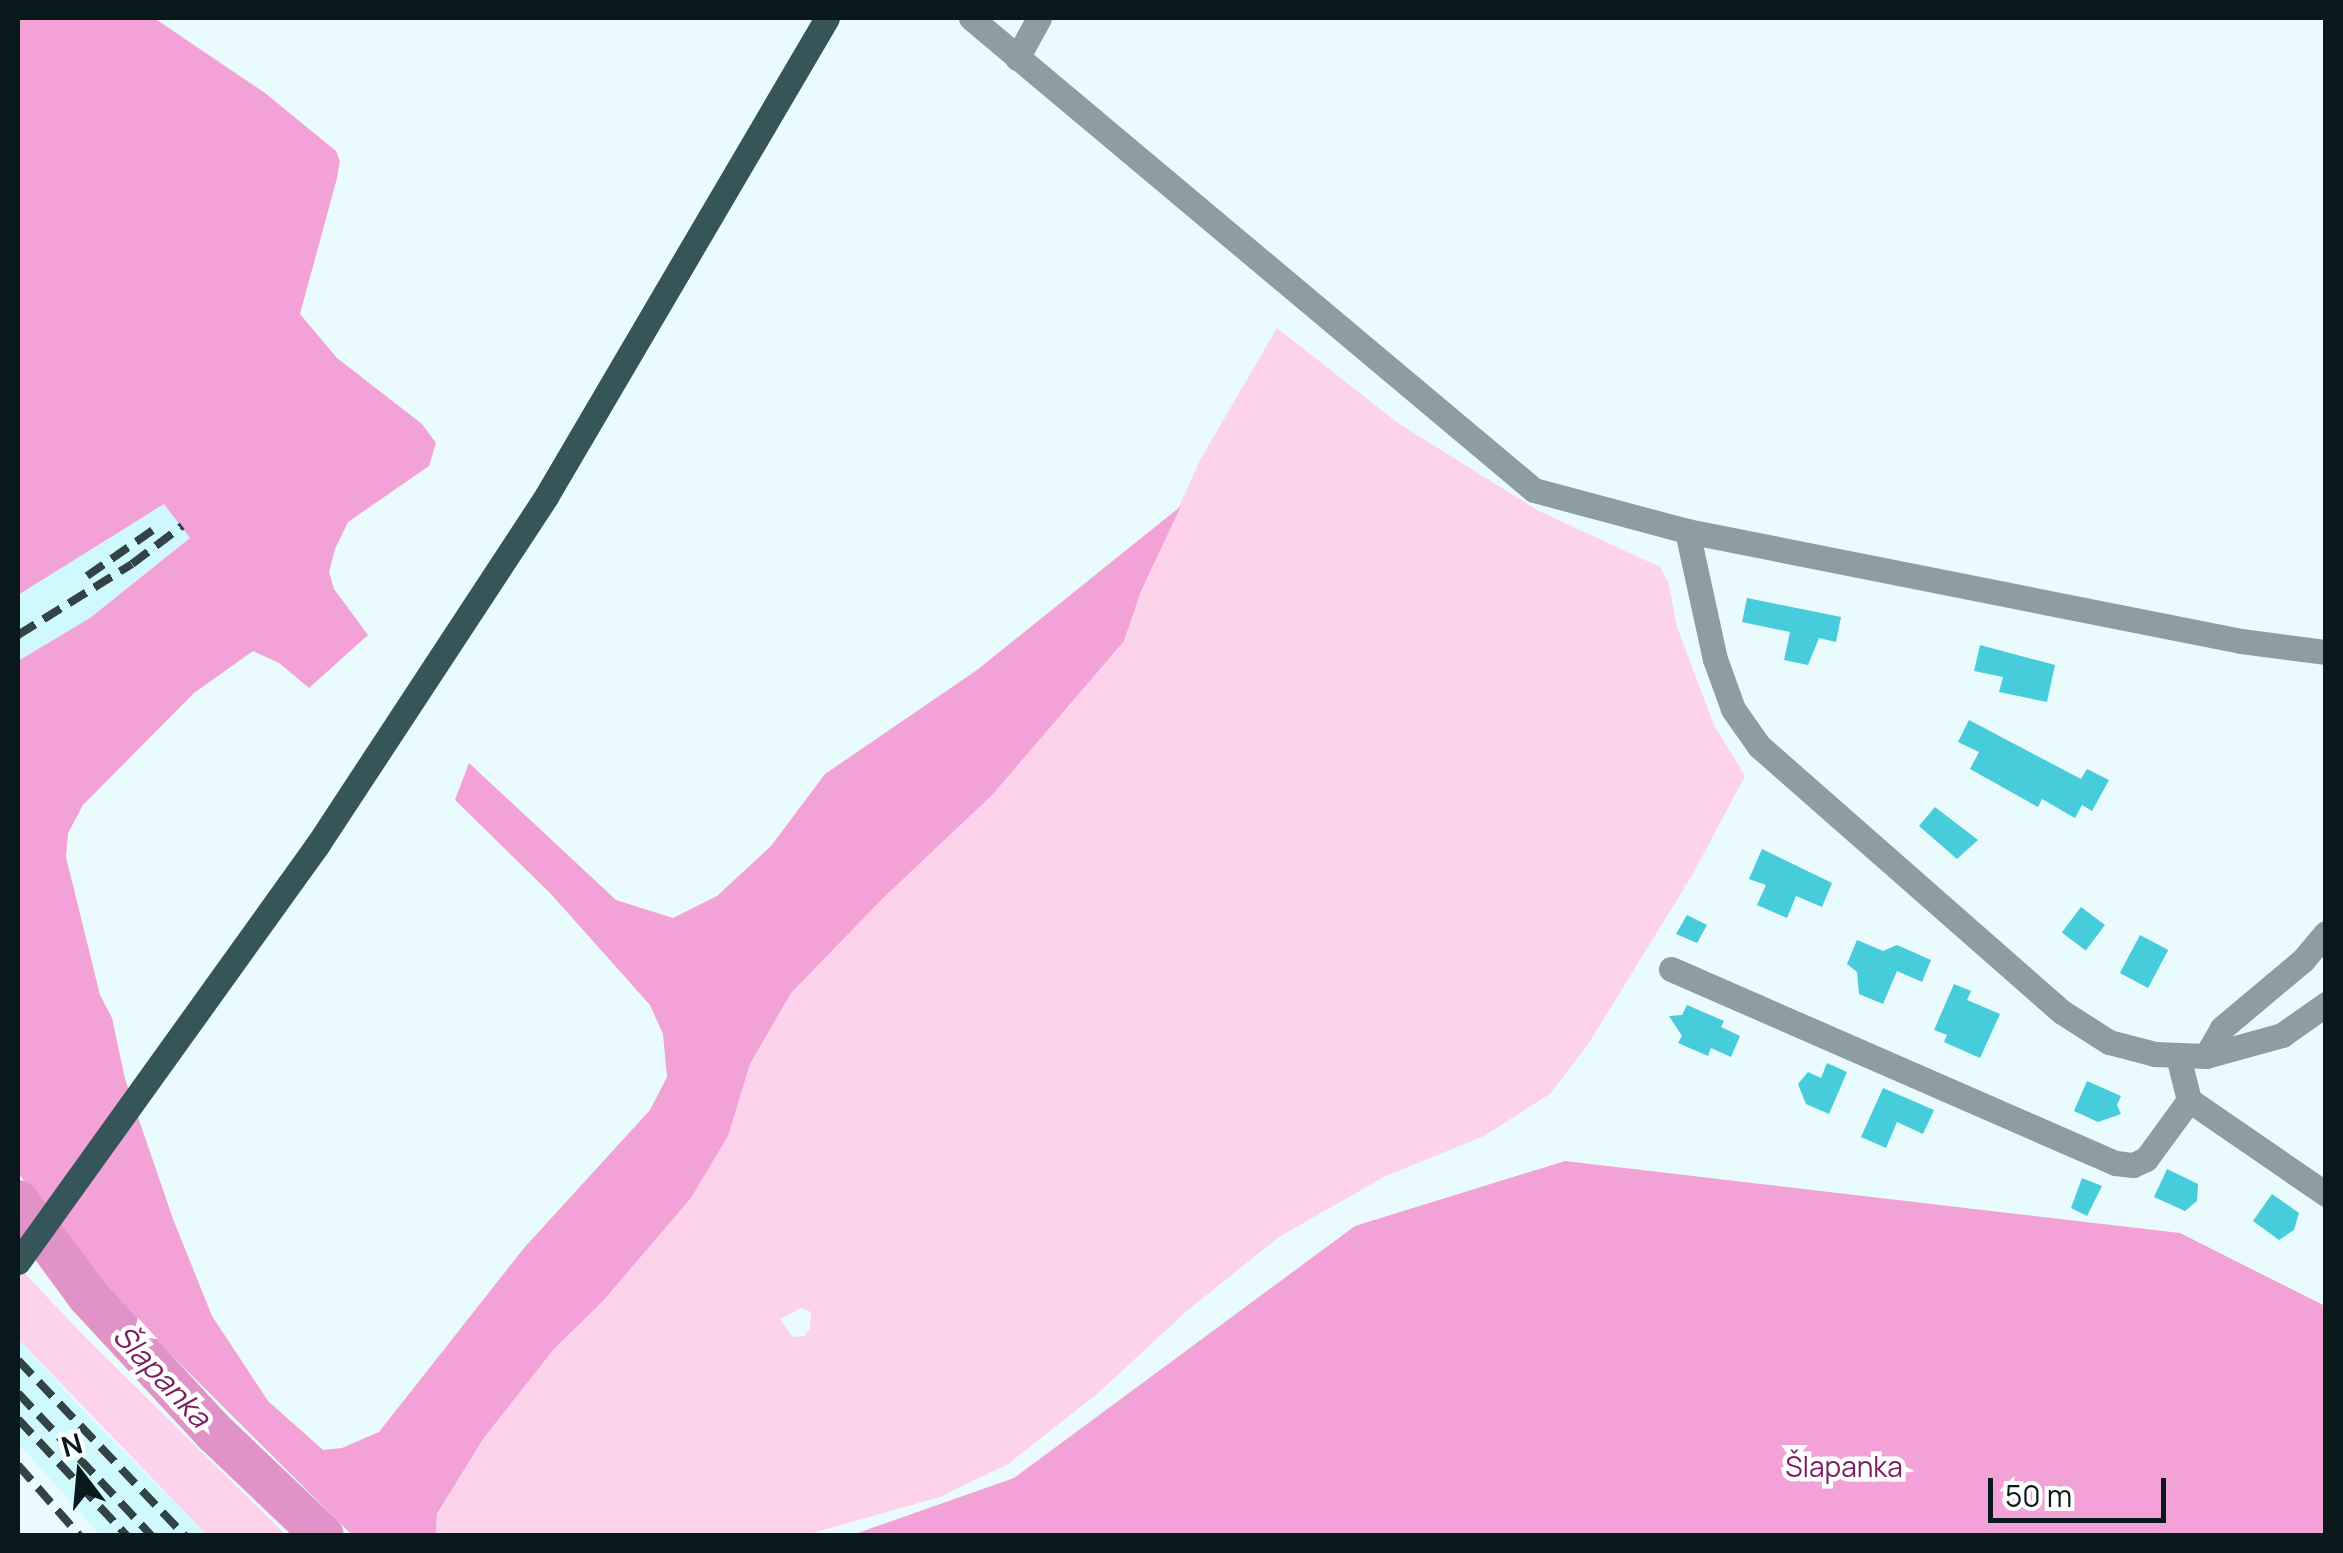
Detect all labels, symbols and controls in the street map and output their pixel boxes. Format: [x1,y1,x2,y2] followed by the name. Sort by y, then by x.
[106,1318,218,1434] water label: Šlapanka
[30,1423,130,1523] north arrow
[57,1423,87,1465] text: N
[1785,1449,1903,1483] park label: Šlapanka
[1993,1458,2170,1520] scale bar
[2005,1475,2072,1516] text: 50 m

